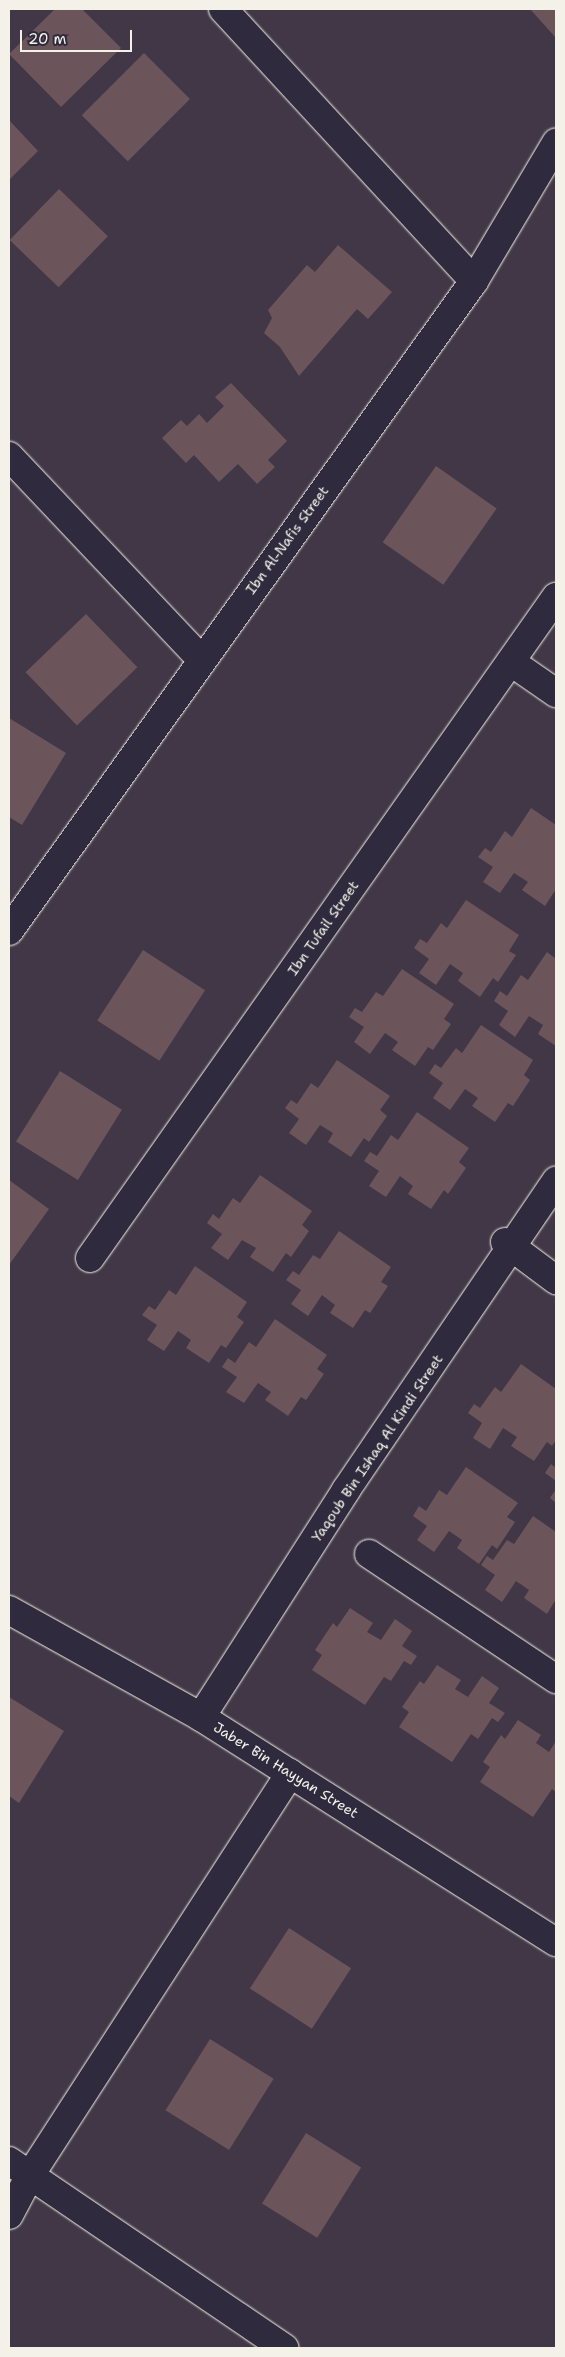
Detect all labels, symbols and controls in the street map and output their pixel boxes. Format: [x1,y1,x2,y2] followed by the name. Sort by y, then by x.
[22,20,135,52] scale bar
[28,29,67,49] text: 20 m
[242,483,332,597] street label: Ibn Al-Nafis Street
[284,877,362,979] street label: Ibn Tufail Street
[308,1351,446,1545] street label: Yaqoub Bin Ishaq Al Kindi Street
[211,1719,361,1821] street label: Jaber Bin Hayyan Street

